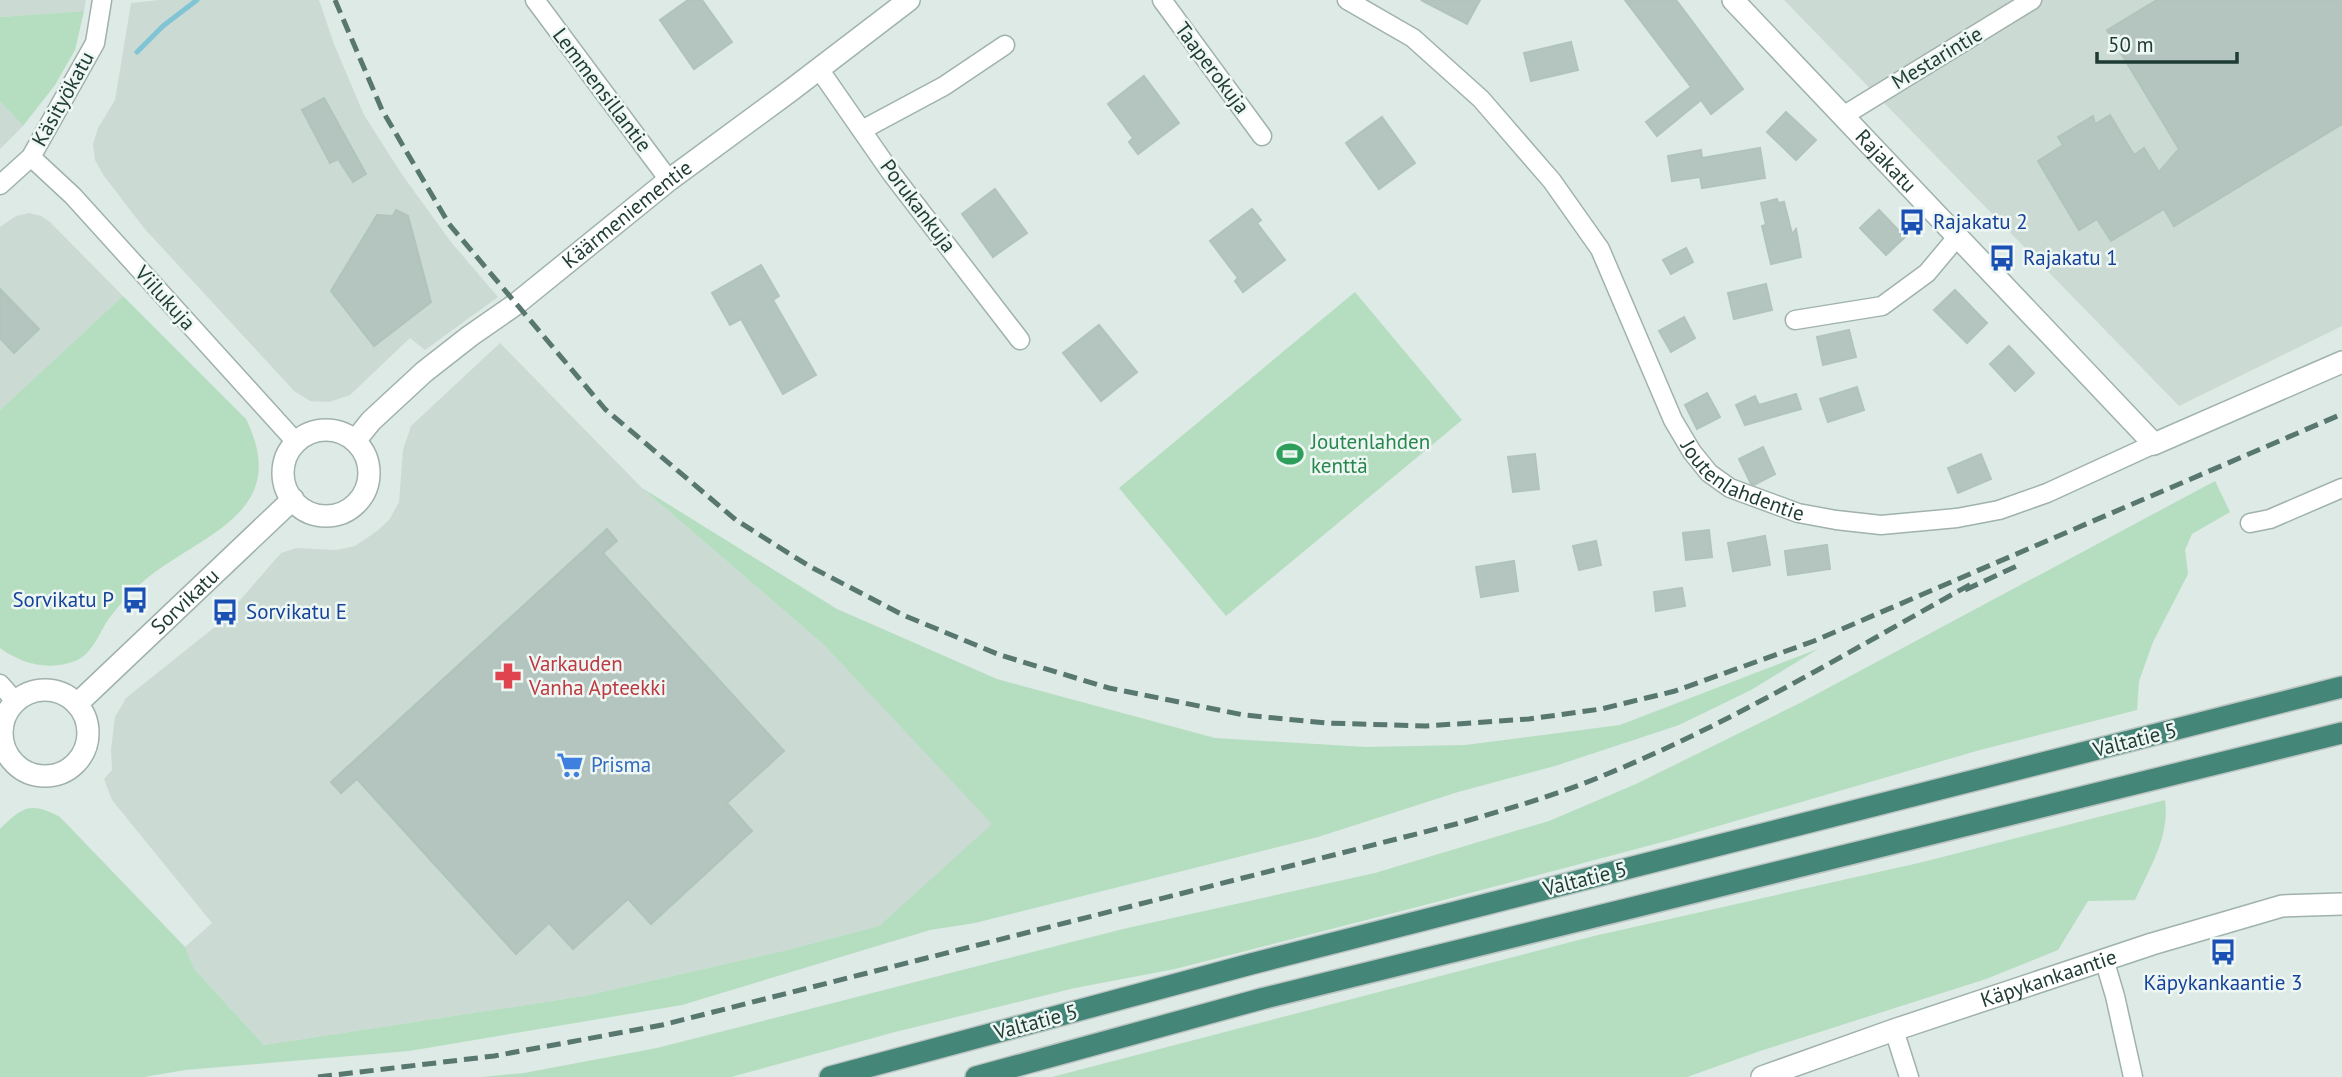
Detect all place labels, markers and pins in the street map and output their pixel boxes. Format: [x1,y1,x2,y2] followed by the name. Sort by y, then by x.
[1897,207,1927,237] bus stop icon: Rajakatu 2
[1933,208,2028,235] place label: Rajakatu 2
[1987,243,2017,273] bus stop icon: Rajakatu 1
[2023,244,2118,271] place label: Rajakatu 1
[1310,428,1430,479] place label: Joutenlahden kenttä
[1275,439,1305,469] sports icon: Joutenlahden kenttä
[120,585,150,615] bus stop icon: Sorvikatu P
[12,586,114,613] place label: Sorvikatu P
[210,597,240,627] bus stop icon: Sorvikatu E
[246,598,347,625] place label: Sorvikatu E
[528,650,666,701] place label: Varkauden Vanha Apteekki
[493,661,523,691] pharmacy icon: Varkauden Vanha Apteekki
[555,750,585,780] supermarket icon: Prisma
[591,751,651,778] place label: Prisma
[2208,937,2238,967] bus stop icon: Käpykankaantie 3
[2144,969,2302,996] place label: Käpykankaantie 3

